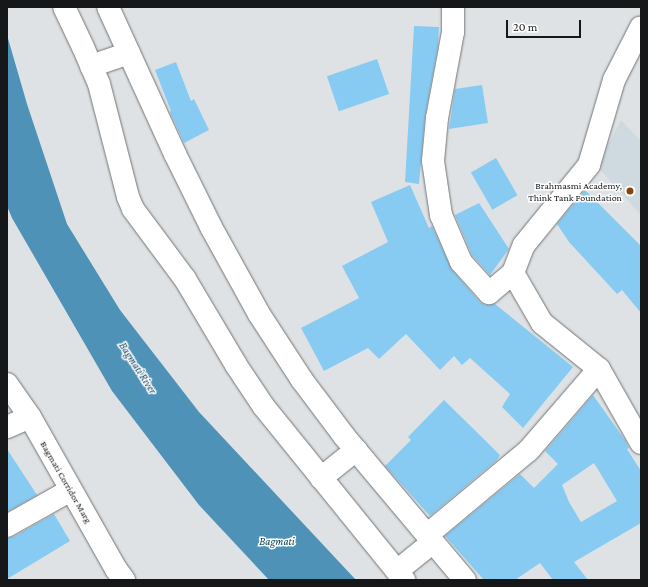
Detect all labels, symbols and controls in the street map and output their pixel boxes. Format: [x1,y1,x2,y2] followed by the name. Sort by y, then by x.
[508,12,583,38] scale bar
[513,20,537,34] text: 20 m
[528,179,622,202] place label: Brahmasmi Academy, Think Tank Foundation
[625,186,635,196] marker: Brahmasmi Academy, Think Tank Foundation
[116,340,160,396] water label: Bagmati River
[38,439,94,525] street label: Bagmati Corridor Marg
[259,534,295,548] water label: Bagmati

